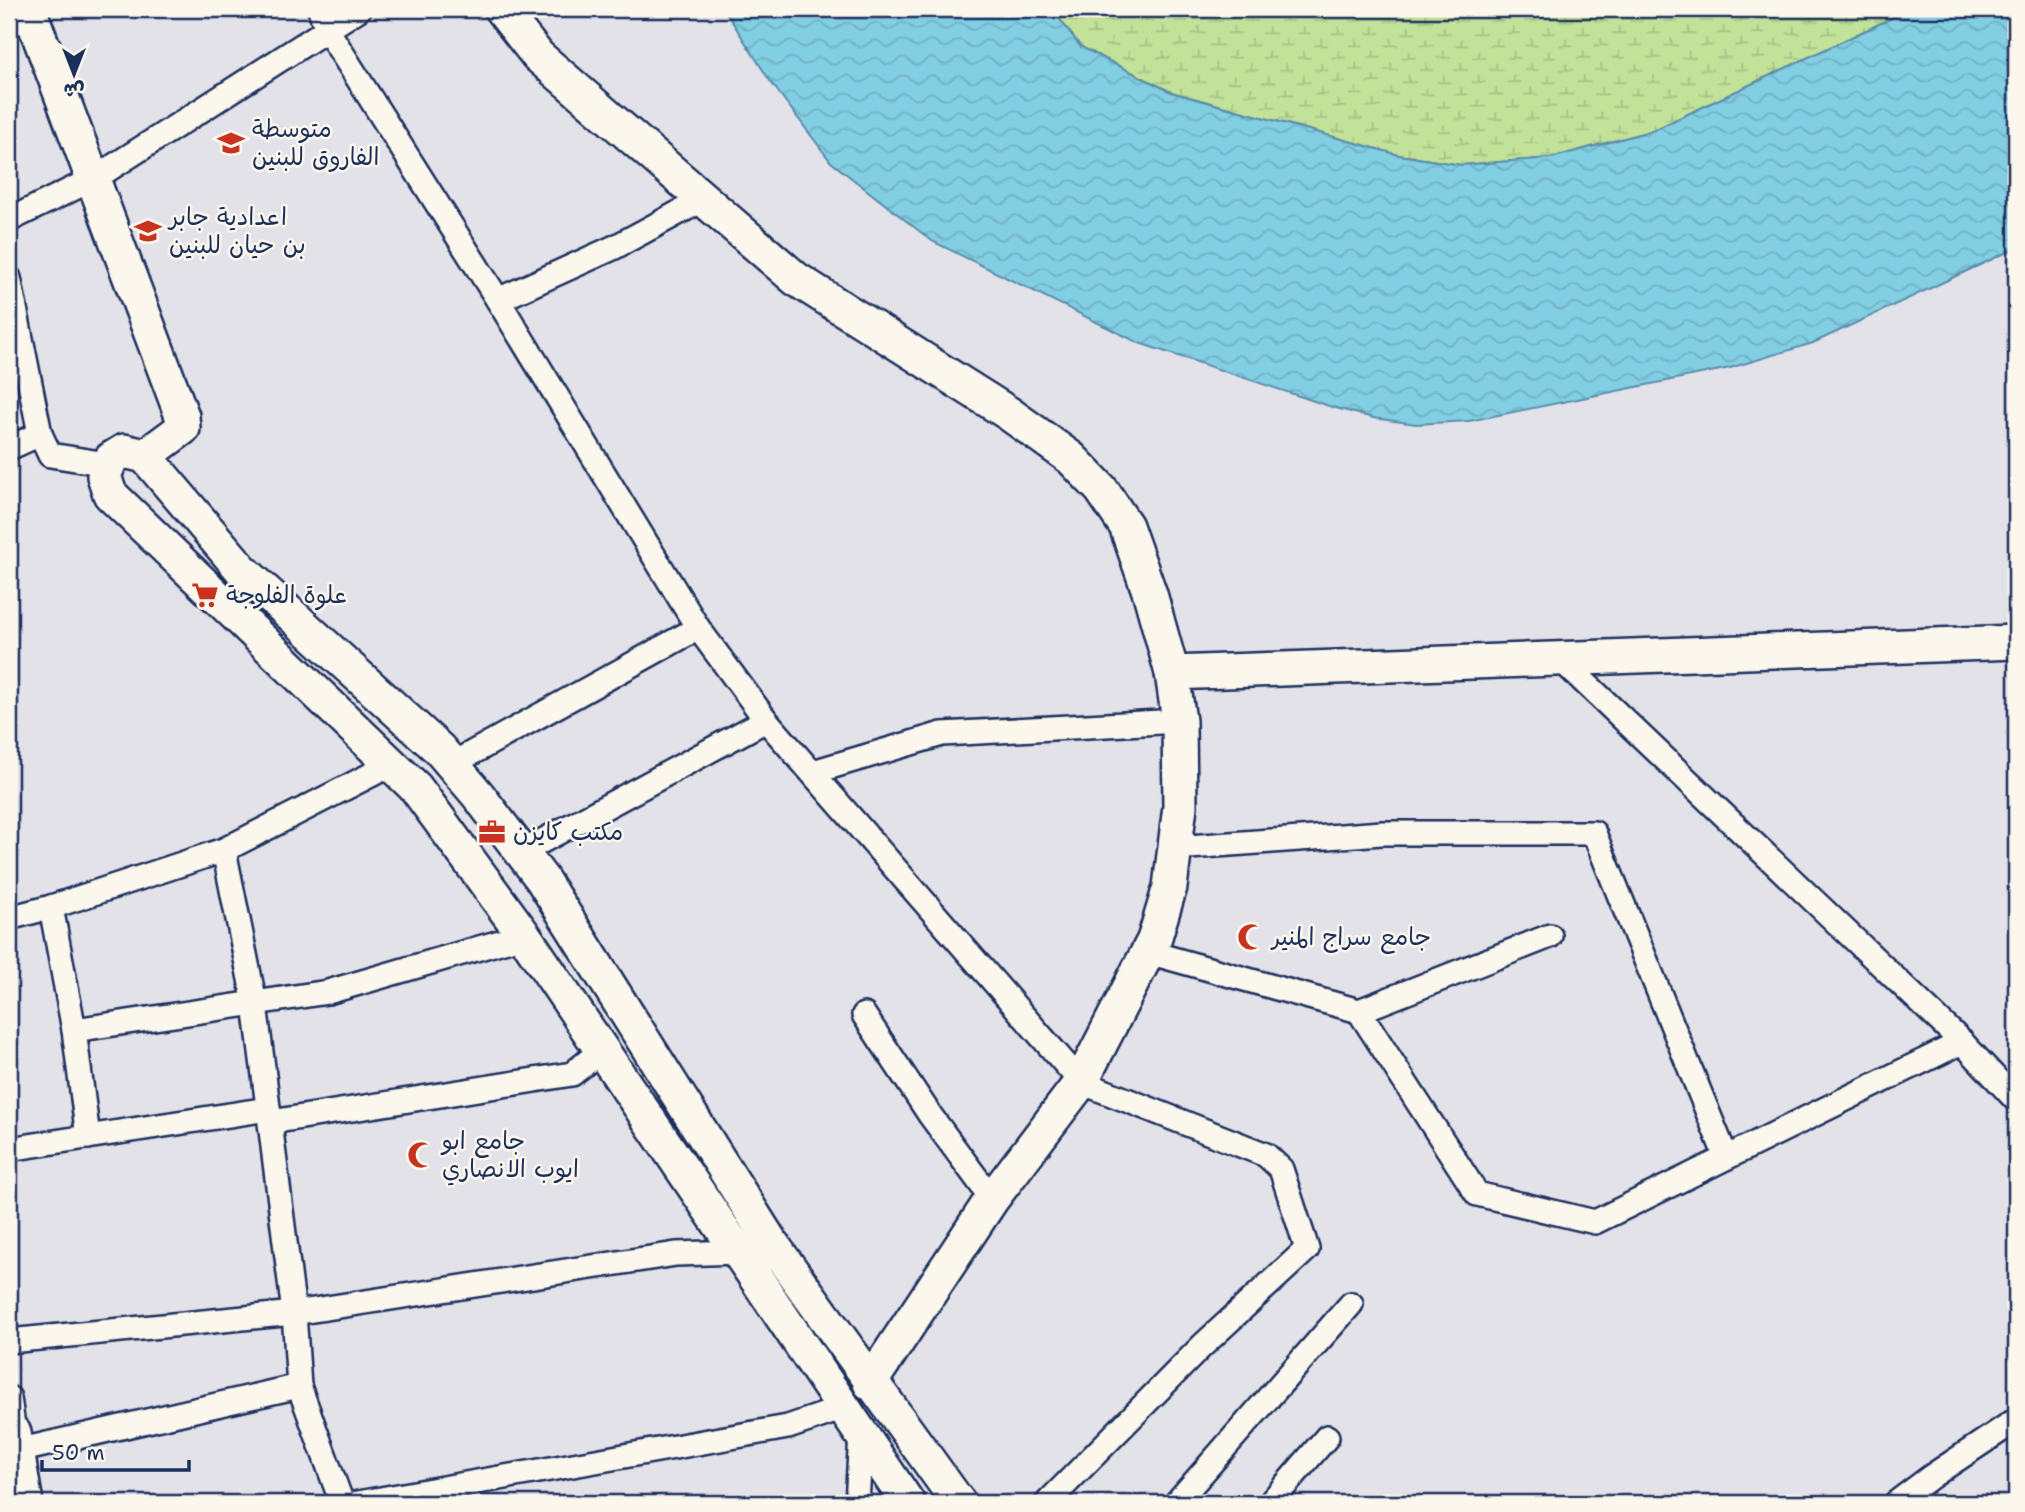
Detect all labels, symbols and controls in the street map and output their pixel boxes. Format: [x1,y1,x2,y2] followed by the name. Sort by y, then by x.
[38,38,108,108] north arrow
[63,78,84,103] text: ش
[252,113,379,173] place label: متوسطة الفاروق للبنين
[216,128,246,158] school or university icon: متوسطة الفاروق للبنين
[167,201,306,261] place label: اعدادية جابر بن حيان للبنين
[133,216,163,246] school or university icon: اعدادية جابر بن حيان للبنين
[226,579,347,611] place label: علوة الفلوجة
[190,580,220,610] supermarket icon: علوة الفلوجة
[513,816,623,848] place label: مكتب كايزن
[477,817,507,847] office icon: مكتب كايزن
[1270,921,1431,954] place label: جامع سراج المنير
[1236,922,1266,952] mosque icon: جامع سراج المنير
[440,1125,579,1186] place label: جامع ابو ايوب الانصاري
[406,1140,436,1170] mosque icon: جامع ابو ايوب الانصاري
[42,1428,189,1472] scale bar
[52,1439,105,1467] text: 50 m

